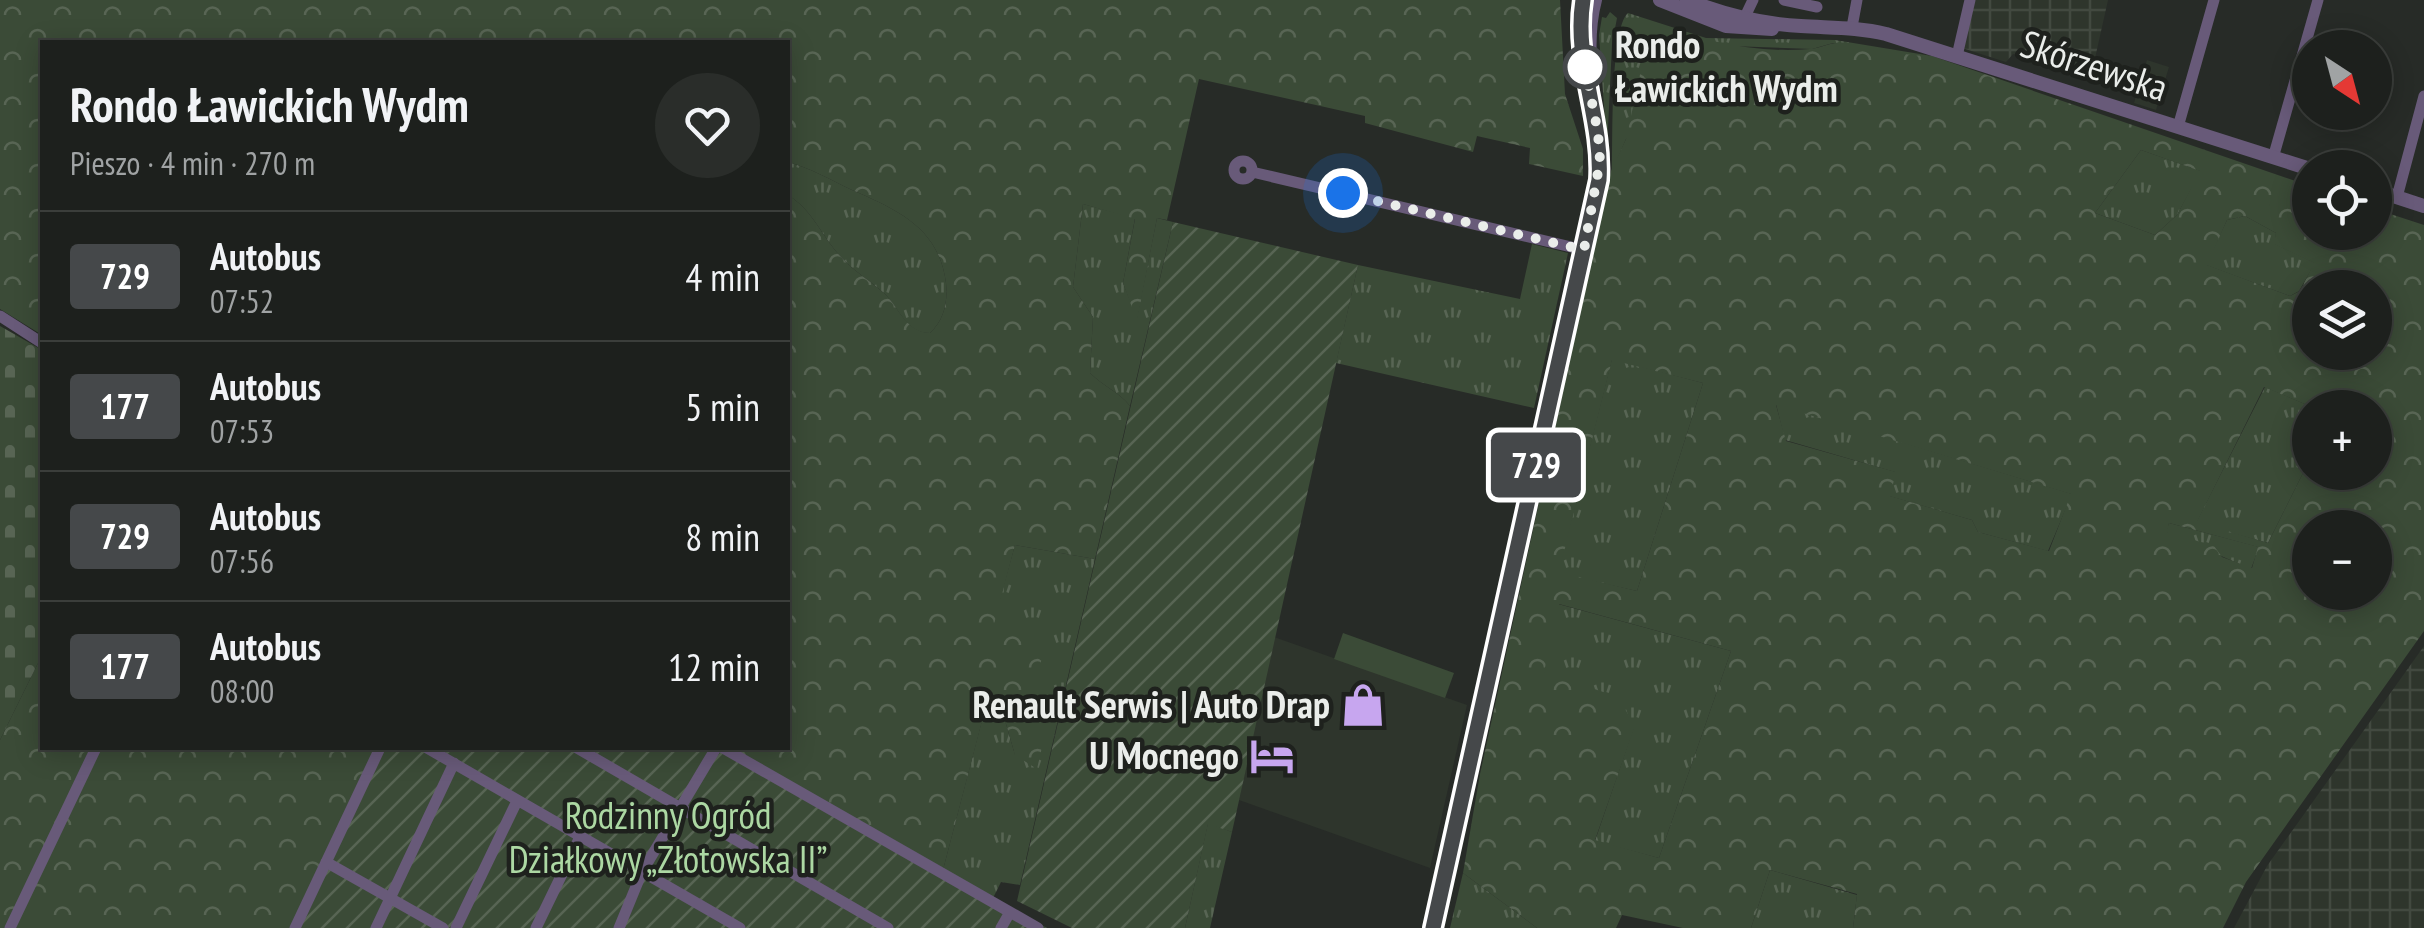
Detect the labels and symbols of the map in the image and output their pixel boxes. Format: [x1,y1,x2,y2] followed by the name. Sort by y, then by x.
[2015,18,2174,111] street label: Skórzewska
[1615,19,1838,112] place label: Rondo Ławickich Wydm
[2292,30,2392,130] north arrow
[1564,46,1606,88] marker: Rondo Ławickich Wydm
[1318,168,1368,218] your location
[1478,432,1594,498] line badge: 729
[972,679,1330,728] place label: Renault Serwis | Auto Drap
[1339,681,1387,729] shop icon: Renault Serwis | Auto Drap
[1089,730,1239,779] place label: U Mocnego
[1248,732,1296,780] hotel icon: U Mocnego
[509,790,827,883] park label: Rodzinny Ogród Działkowy „Złotowska II”

